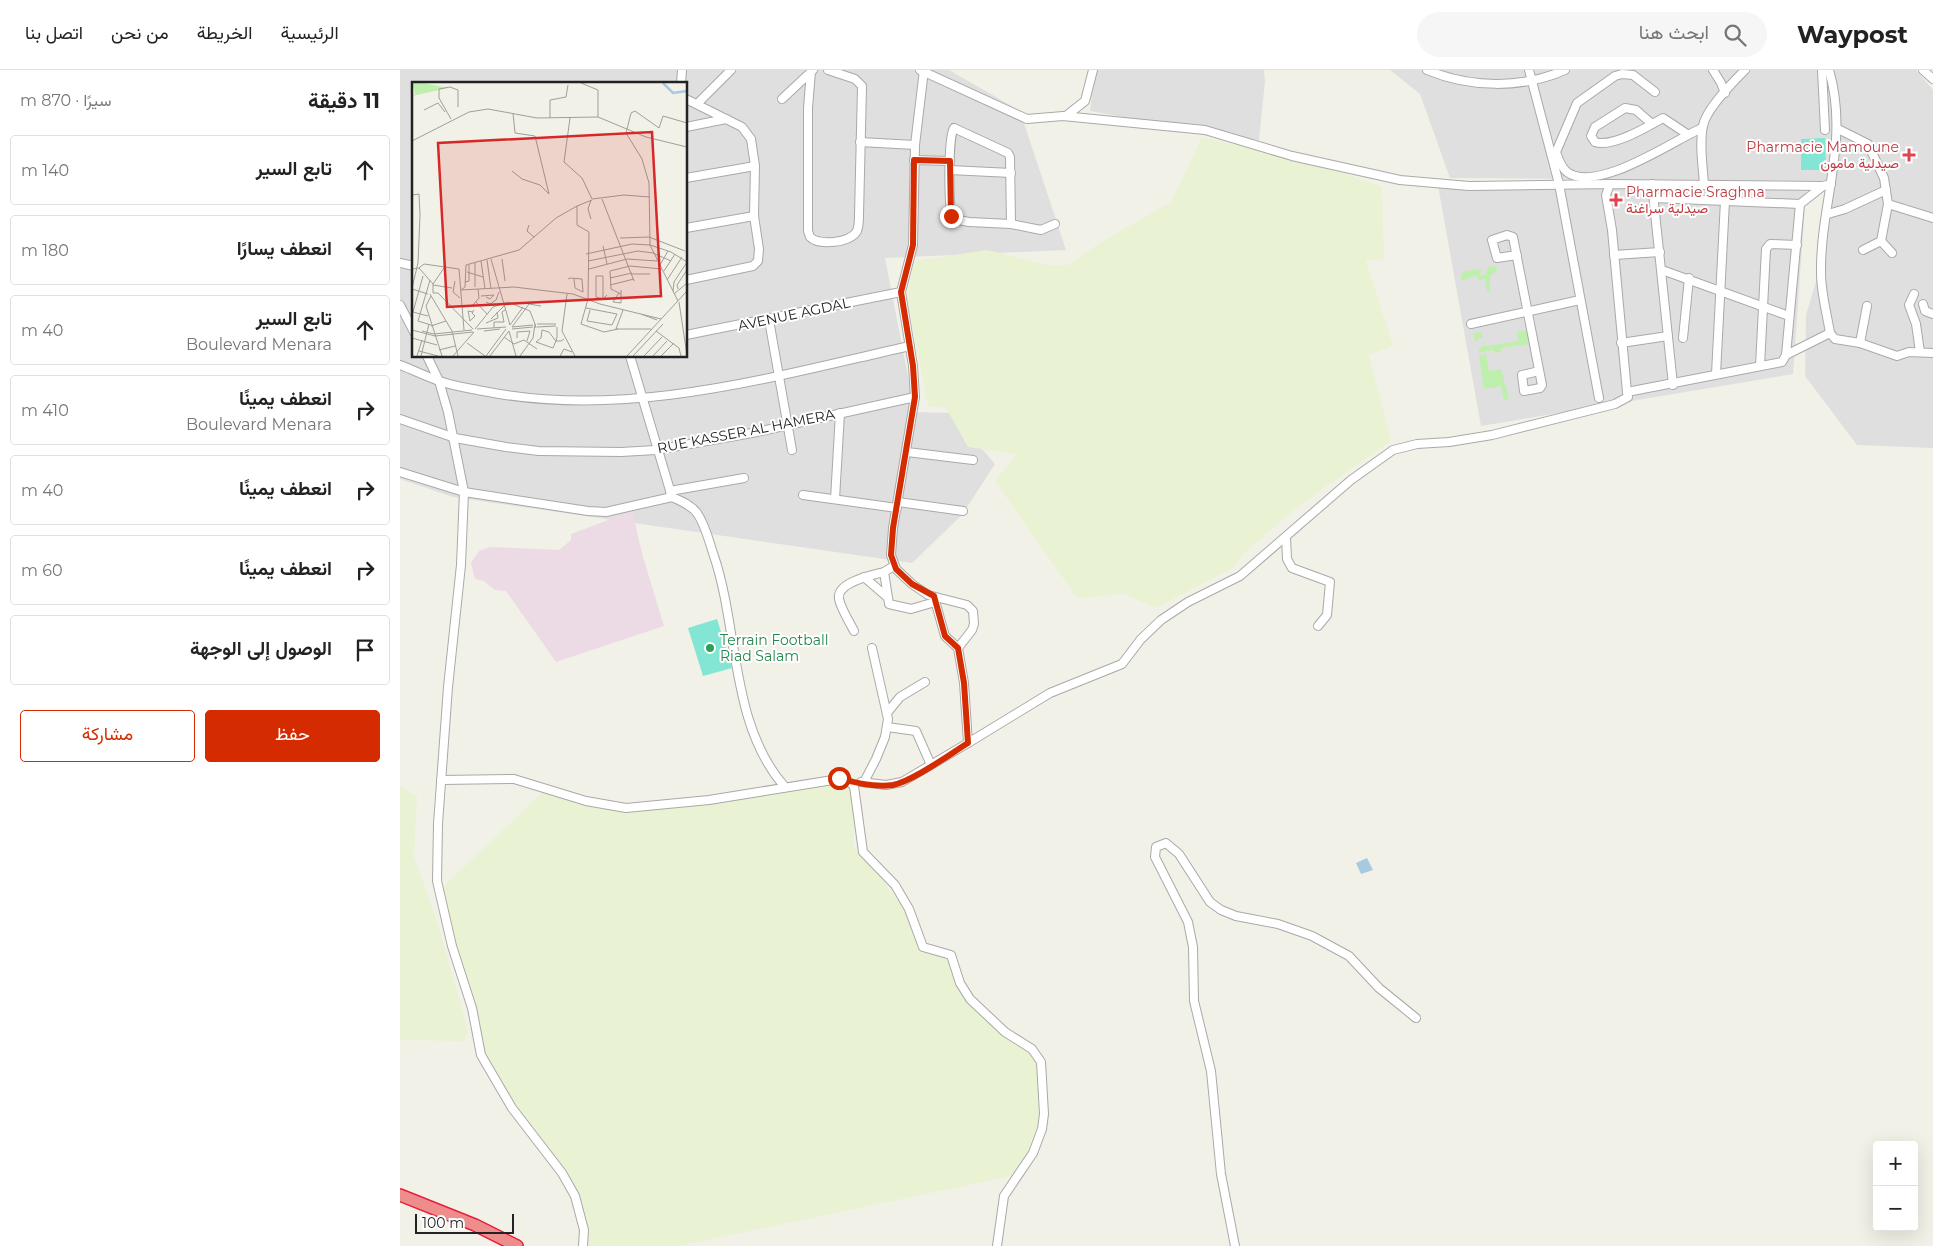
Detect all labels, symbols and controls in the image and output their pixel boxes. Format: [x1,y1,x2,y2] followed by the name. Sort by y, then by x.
[1417,12,1767,57] search box
[1797,20,1908,49] text: Waypost
[1639,21,1709,44] text: ابحث هنا
[1721,21,1749,49] icon: search
[25,22,83,44] text: اتصل بنا
[111,22,169,44] text: من نحن
[197,22,252,44] text: الخريطة
[280,22,339,44] text: الرئيسية
[412,82,688,358] inset map
[308,88,380,113] text: 11 دقيقة
[20,91,111,110] text: سيرًا · 870 m
[1746,138,1899,172] place label: Pharmacie Mamoune صيدلية مامون
[1903,149,1915,161] marker: Pharmacie Mamoune صيدلية مامون
[351,156,379,184] icon: ahead
[256,157,332,180] text: تابع السير
[21,161,69,180] text: 140 m
[1626,183,1765,217] place label: Pharmacie Sraghna صيدلية سراغنة
[1610,194,1622,206] marker: Pharmacie Sraghna صيدلية سراغنة
[940,205,963,228] route end
[351,236,379,264] icon: left
[237,237,332,260] text: انعطف يسارًا
[21,241,69,260] text: 180 m
[736,293,853,335] street label: AVENUE AGDAL
[256,307,332,330] text: تابع السير
[351,316,379,344] icon: ahead
[21,321,63,340] text: 40 m
[186,335,332,354] text: Boulevard Menara
[239,387,332,410] text: انعطف يمينًا
[351,396,379,424] icon: right
[21,401,69,420] text: 410 m
[656,405,837,457] street label: RUE KASSER AL HAMERA
[186,415,332,434] text: Boulevard Menara
[351,476,379,504] icon: right
[239,477,332,500] text: انعطف يمينًا
[21,481,63,500] text: 40 m
[351,556,379,584] icon: right
[239,557,332,580] text: انعطف يمينًا
[21,561,63,580] text: 60 m
[720,631,829,665] place label: Terrain Football Riad Salam
[351,636,379,664] icon: arrive
[190,637,332,660] text: الوصول إلى الوجهة
[704,642,716,654] marker: Terrain Football Riad Salam
[20,710,195,762] button: مشاركة
[205,710,380,762] button: حفظ
[828,767,851,790] route start
[1873,1141,1918,1231] map controls
[1873,1141,1918,1186] button: +
[1873,1186,1918,1231] button: −
[415,1211,514,1234] scale bar
[422,1214,464,1232] text: 100 m

